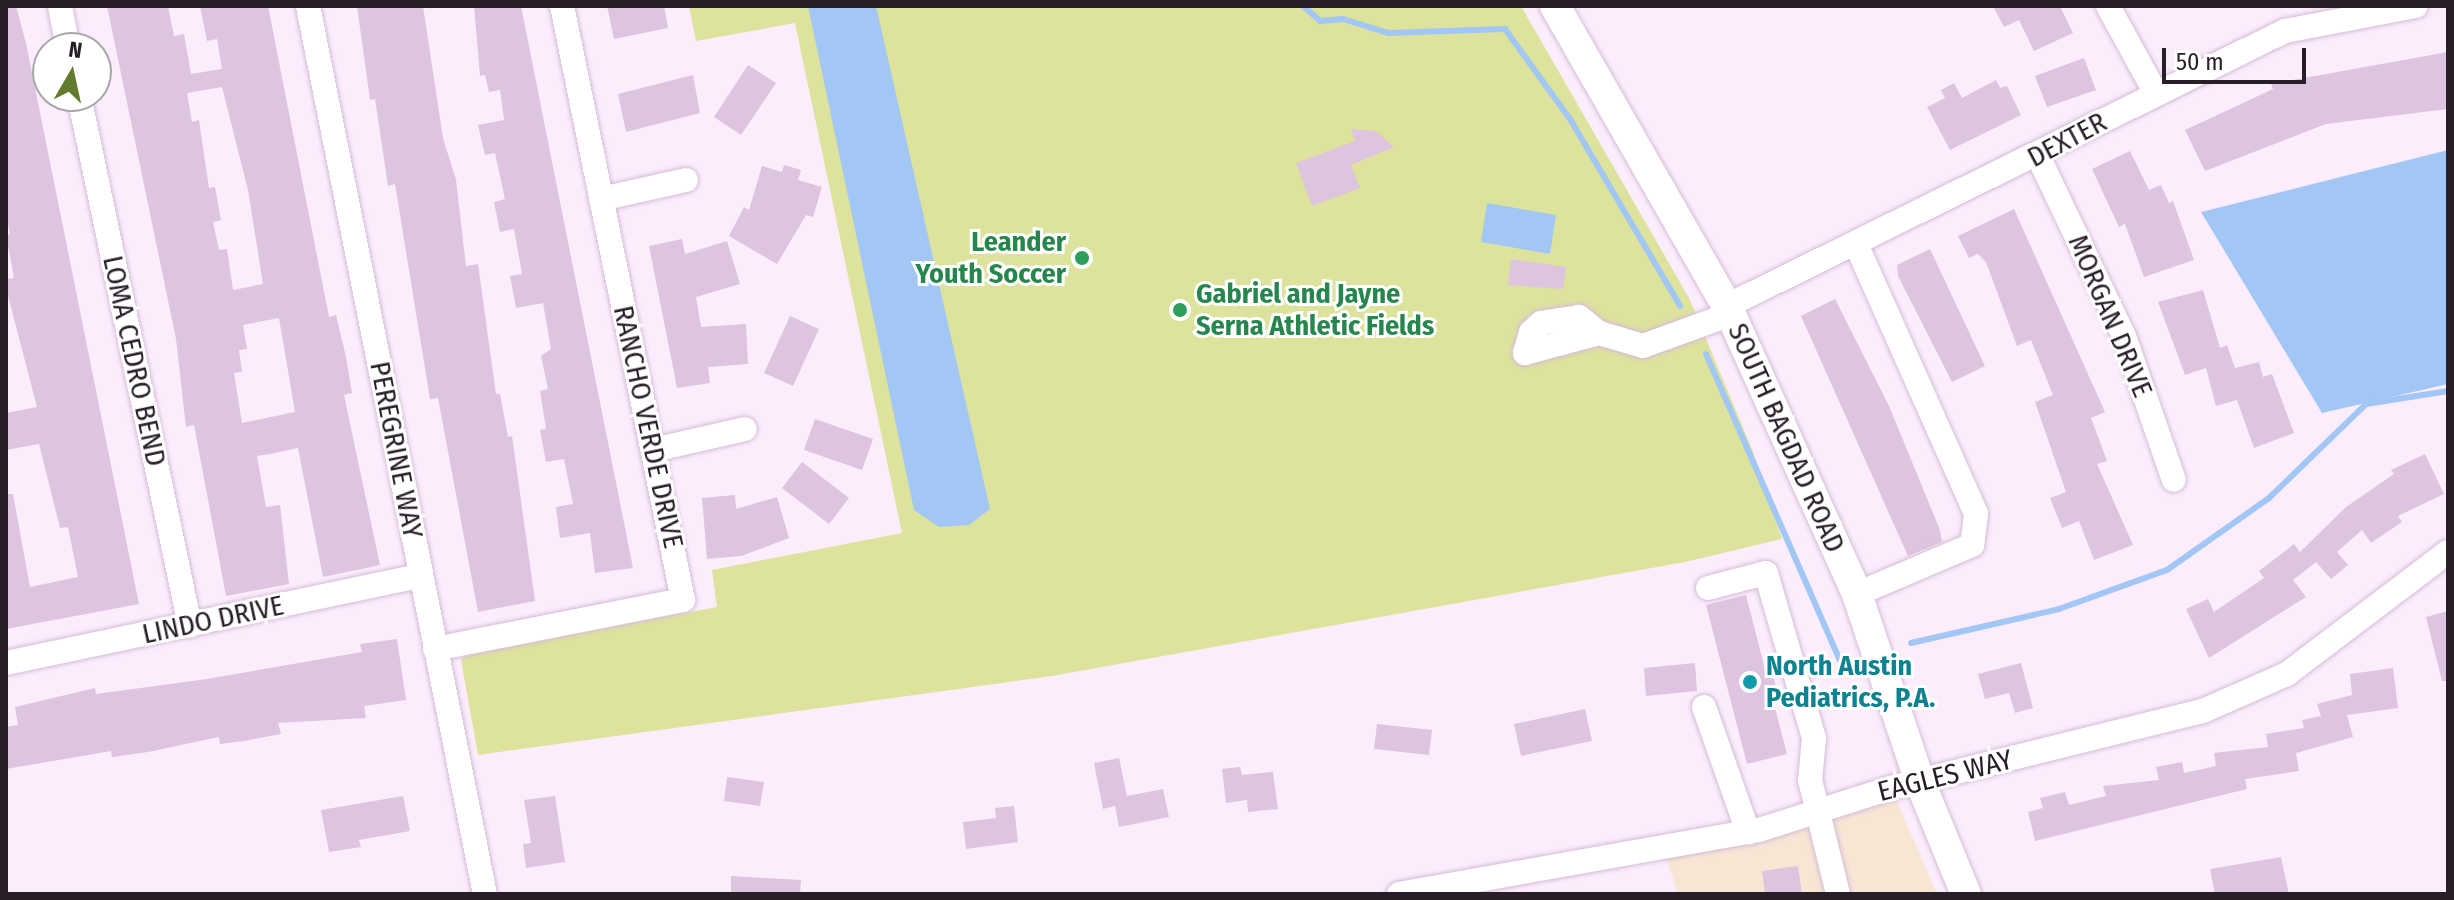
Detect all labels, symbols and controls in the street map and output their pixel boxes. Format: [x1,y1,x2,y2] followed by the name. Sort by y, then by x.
[32,32,112,112] north arrow
[2166,32,2310,82] scale bar
[67,35,84,64] text: N
[2176,48,2224,76] text: 50 m
[2022,105,2112,175] street label: DEXTER
[916,225,1066,291] place label: Leander Youth Soccer
[2061,230,2159,402] street label: MORGAN DRIVE
[1073,249,1091,267] marker: Leander Youth Soccer
[95,253,173,469] street label: LOMA CEDRO BEND
[1196,277,1434,343] place label: Gabriel and Jayne Serna Athletic Fields
[1171,301,1189,319] marker: Gabriel and Jayne Serna Athletic Fields
[606,303,690,551] street label: RANCHO VERDE DRIVE
[1720,318,1852,558] street label: SOUTH BAGDAD ROAD
[362,359,430,541] street label: PEREGRINE WAY
[139,589,287,651] street label: LINDO DRIVE
[1766,649,1935,715] place label: North Austin Pediatrics, P.A.
[1741,673,1759,691] marker: North Austin Pediatrics, P.A.
[1874,743,2016,809] street label: EAGLES WAY

